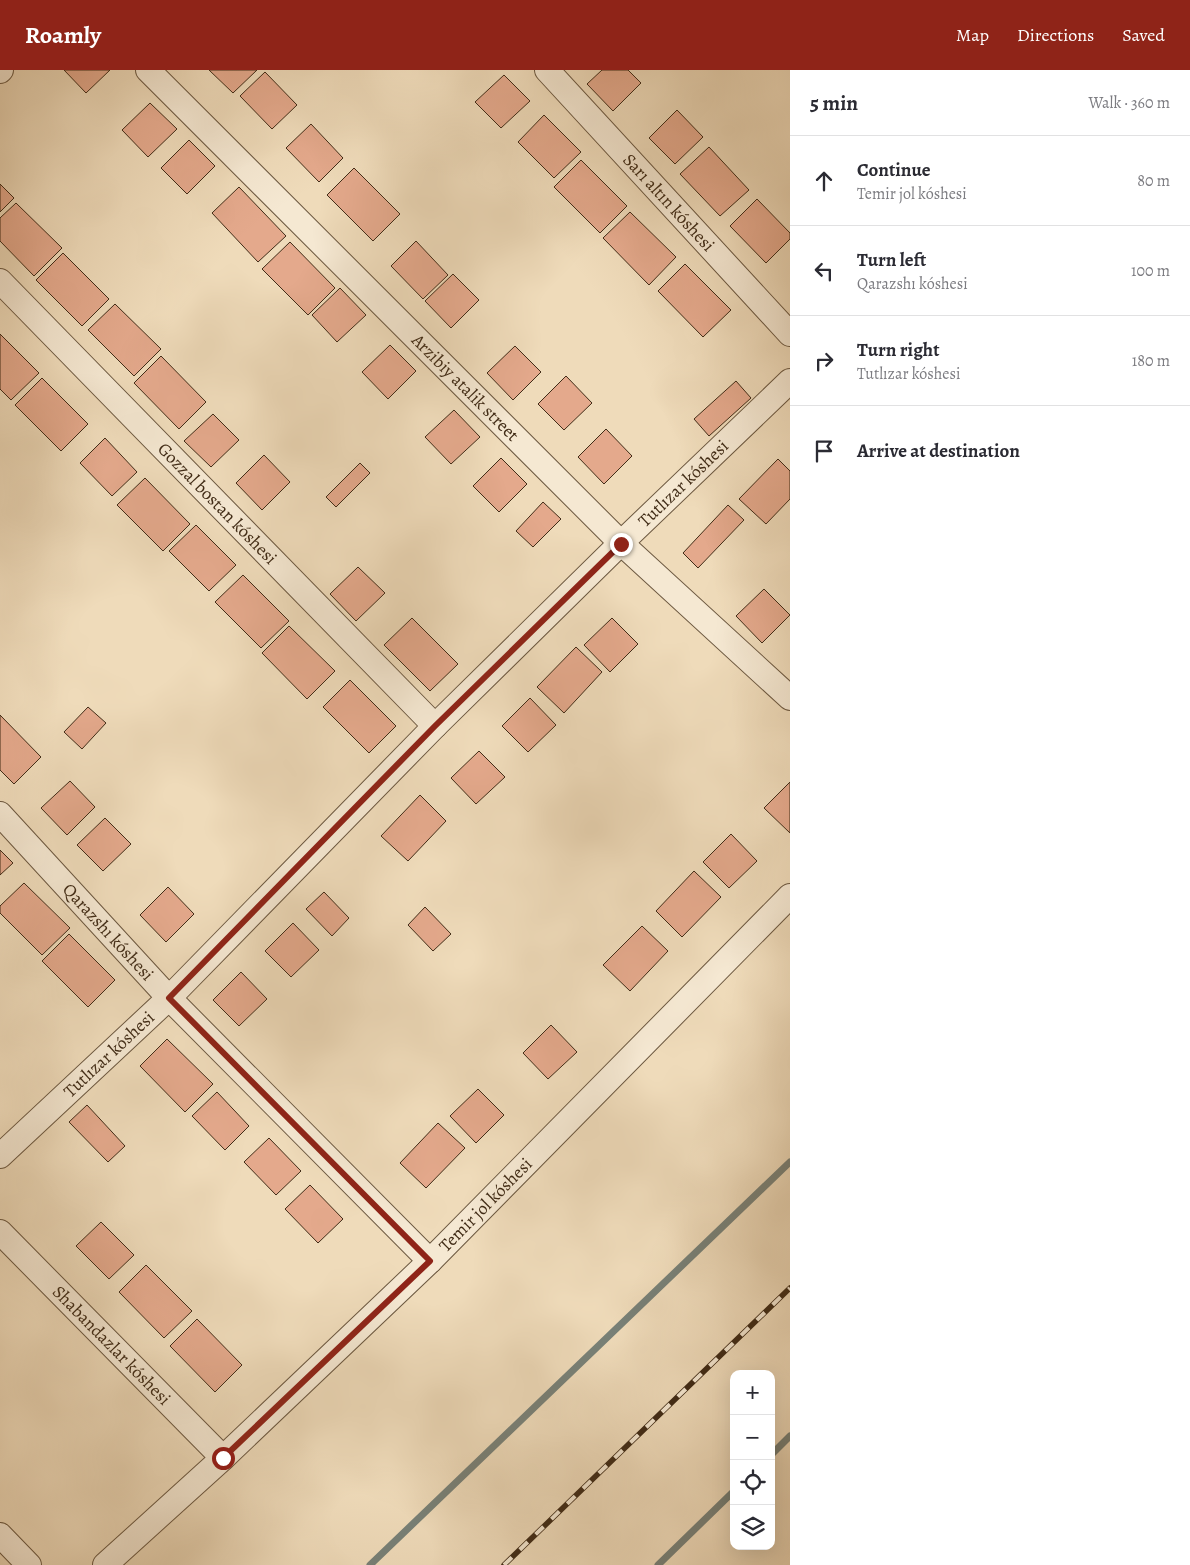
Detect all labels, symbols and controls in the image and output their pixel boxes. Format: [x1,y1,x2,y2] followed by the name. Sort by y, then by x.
[25,19,101,51] text: Roamly
[956,23,989,47] text: Map
[1017,23,1094,47] text: Directions
[1122,23,1165,47] text: Saved
[810,89,858,117] text: 5 min
[1088,92,1170,114] text: Walk · 360 m
[618,148,720,257] street label: Sarı altın kóshesi
[857,157,931,183] text: Continue
[810,167,838,195] icon: ahead
[1137,170,1170,192] text: 80 m
[857,183,967,205] text: Temir jol kóshesi
[857,247,926,273] text: Turn left
[810,257,838,285] icon: left
[1131,260,1170,282] text: 100 m
[857,273,968,295] text: Qarazshı kóshesi
[406,328,525,447] street label: Arzibiy atalik street
[857,337,939,363] text: Turn right
[810,347,838,375] icon: right
[1132,350,1170,372] text: 180 m
[857,363,960,385] text: Tutlızar kóshesi
[633,434,734,532] street label: Tutlızar kóshesi
[152,437,282,570] street label: Gozzal bostan kóshesi
[810,437,838,465] icon: arrive
[857,438,1020,464] text: Arrive at destination
[610,533,633,556] route end
[57,878,159,986] street label: Qarazshı kóshesi
[58,1006,160,1103] street label: Tutlızar kóshesi
[433,1152,537,1257] street label: Temir jol kóshesi
[47,1280,176,1410] street label: Shabandazlar kóshesi
[730,1370,775,1550] map controls
[730,1370,775,1415] button: +
[730,1415,775,1460] button: −
[212,1447,235,1470] route start
[730,1460,775,1505] button: locate
[730,1505,775,1550] button: layers

